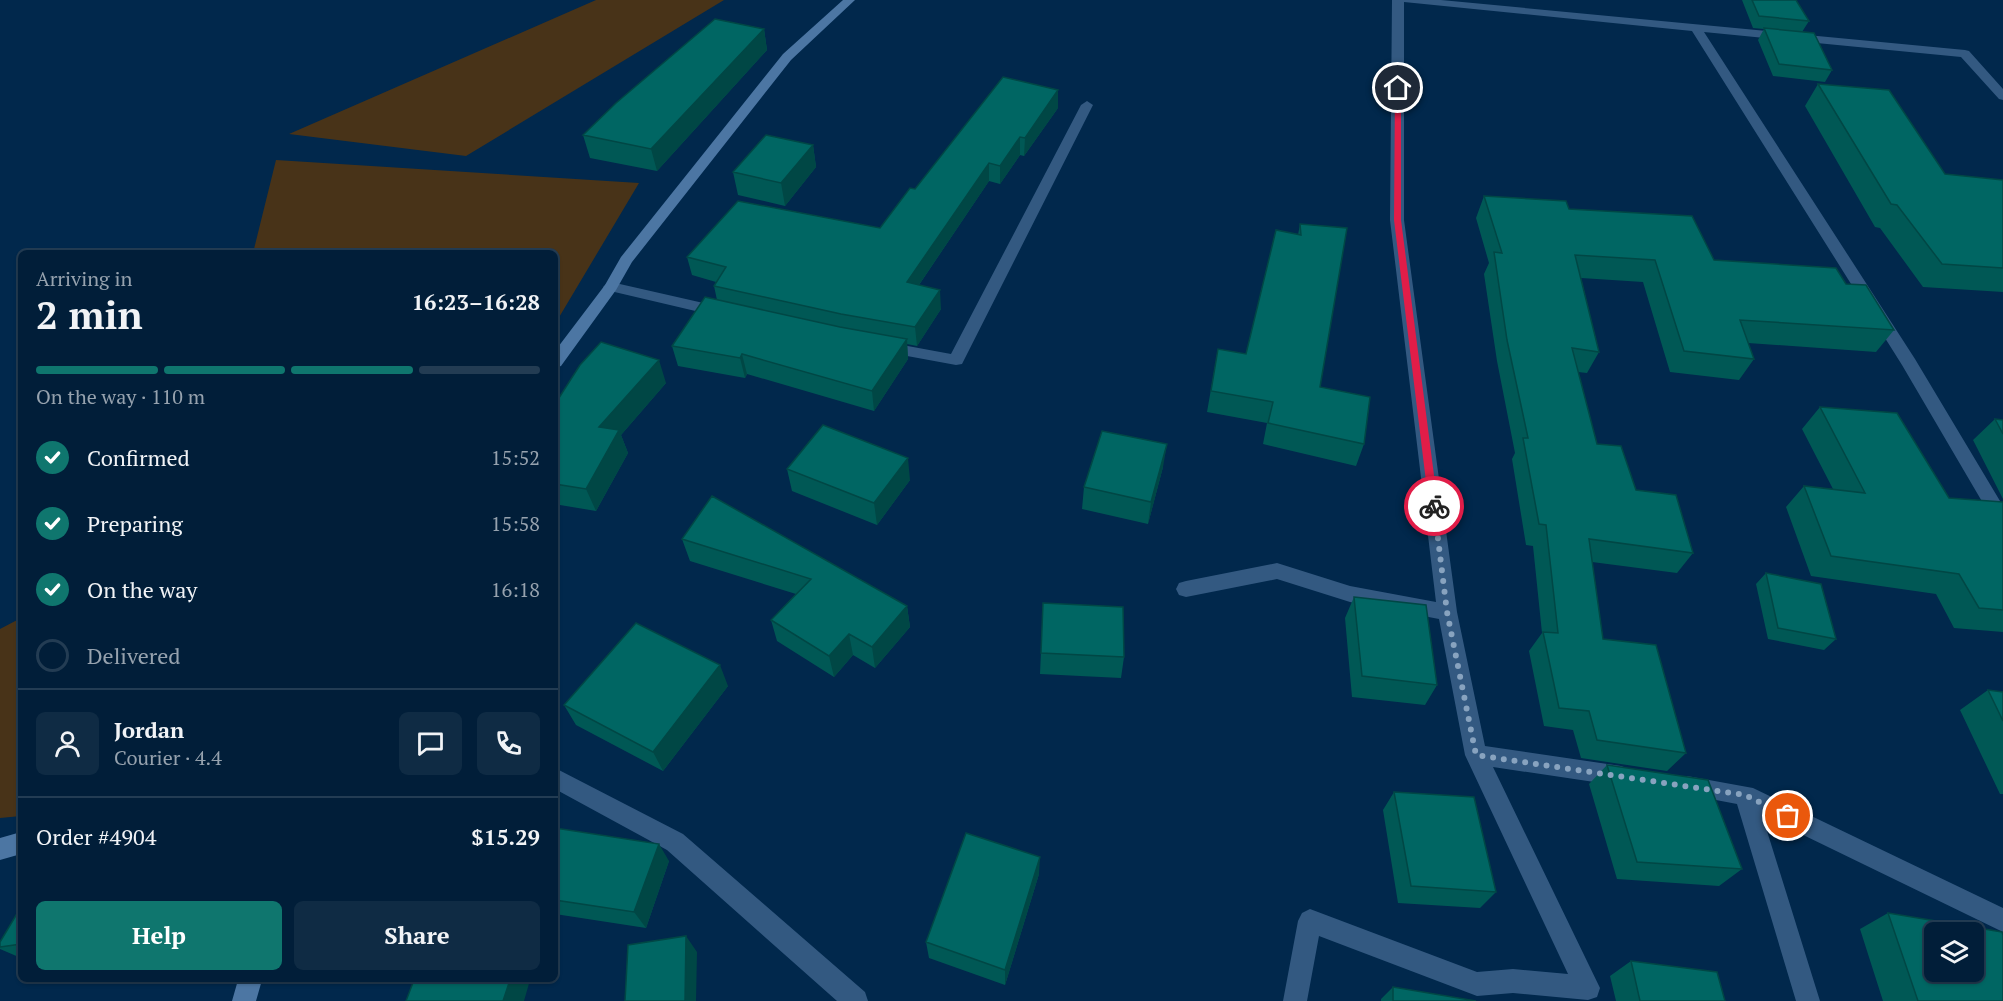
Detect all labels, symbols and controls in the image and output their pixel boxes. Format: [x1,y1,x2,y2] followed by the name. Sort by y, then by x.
[1372,62,1423,113] pin
[1381,71,1414,104] icon: home
[36,265,132,292] text: Arriving in
[412,287,540,316] text: 16:23–16:28
[36,288,143,340] text: 2 min
[36,383,205,410] text: On the way · 110 m
[36,441,69,474] icon: check
[87,443,190,472] text: Confirmed
[491,444,540,471] text: 15:52
[1404,476,1464,536] courier
[1418,490,1451,523] icon: bike
[36,507,69,540] icon: check
[87,509,183,538] text: Preparing
[491,510,540,537] text: 15:58
[36,573,69,606] icon: check
[87,575,197,604] text: On the way
[491,576,540,603] text: 16:18
[87,641,180,670] text: Delivered
[36,712,99,775] button: person
[399,712,462,775] button: chat
[477,712,540,775] button: phone
[114,715,184,744] text: Jordan
[114,744,222,771] text: Courier · 4.4
[1762,790,1813,841] pin
[1771,799,1804,832] icon: bag
[36,822,156,851] text: Order #4904
[471,822,540,851] text: $15.29
[36,901,282,970] button: Help
[294,901,540,970] button: Share
[1924,922,1984,982] map controls
[1924,922,1984,982] button: layers

